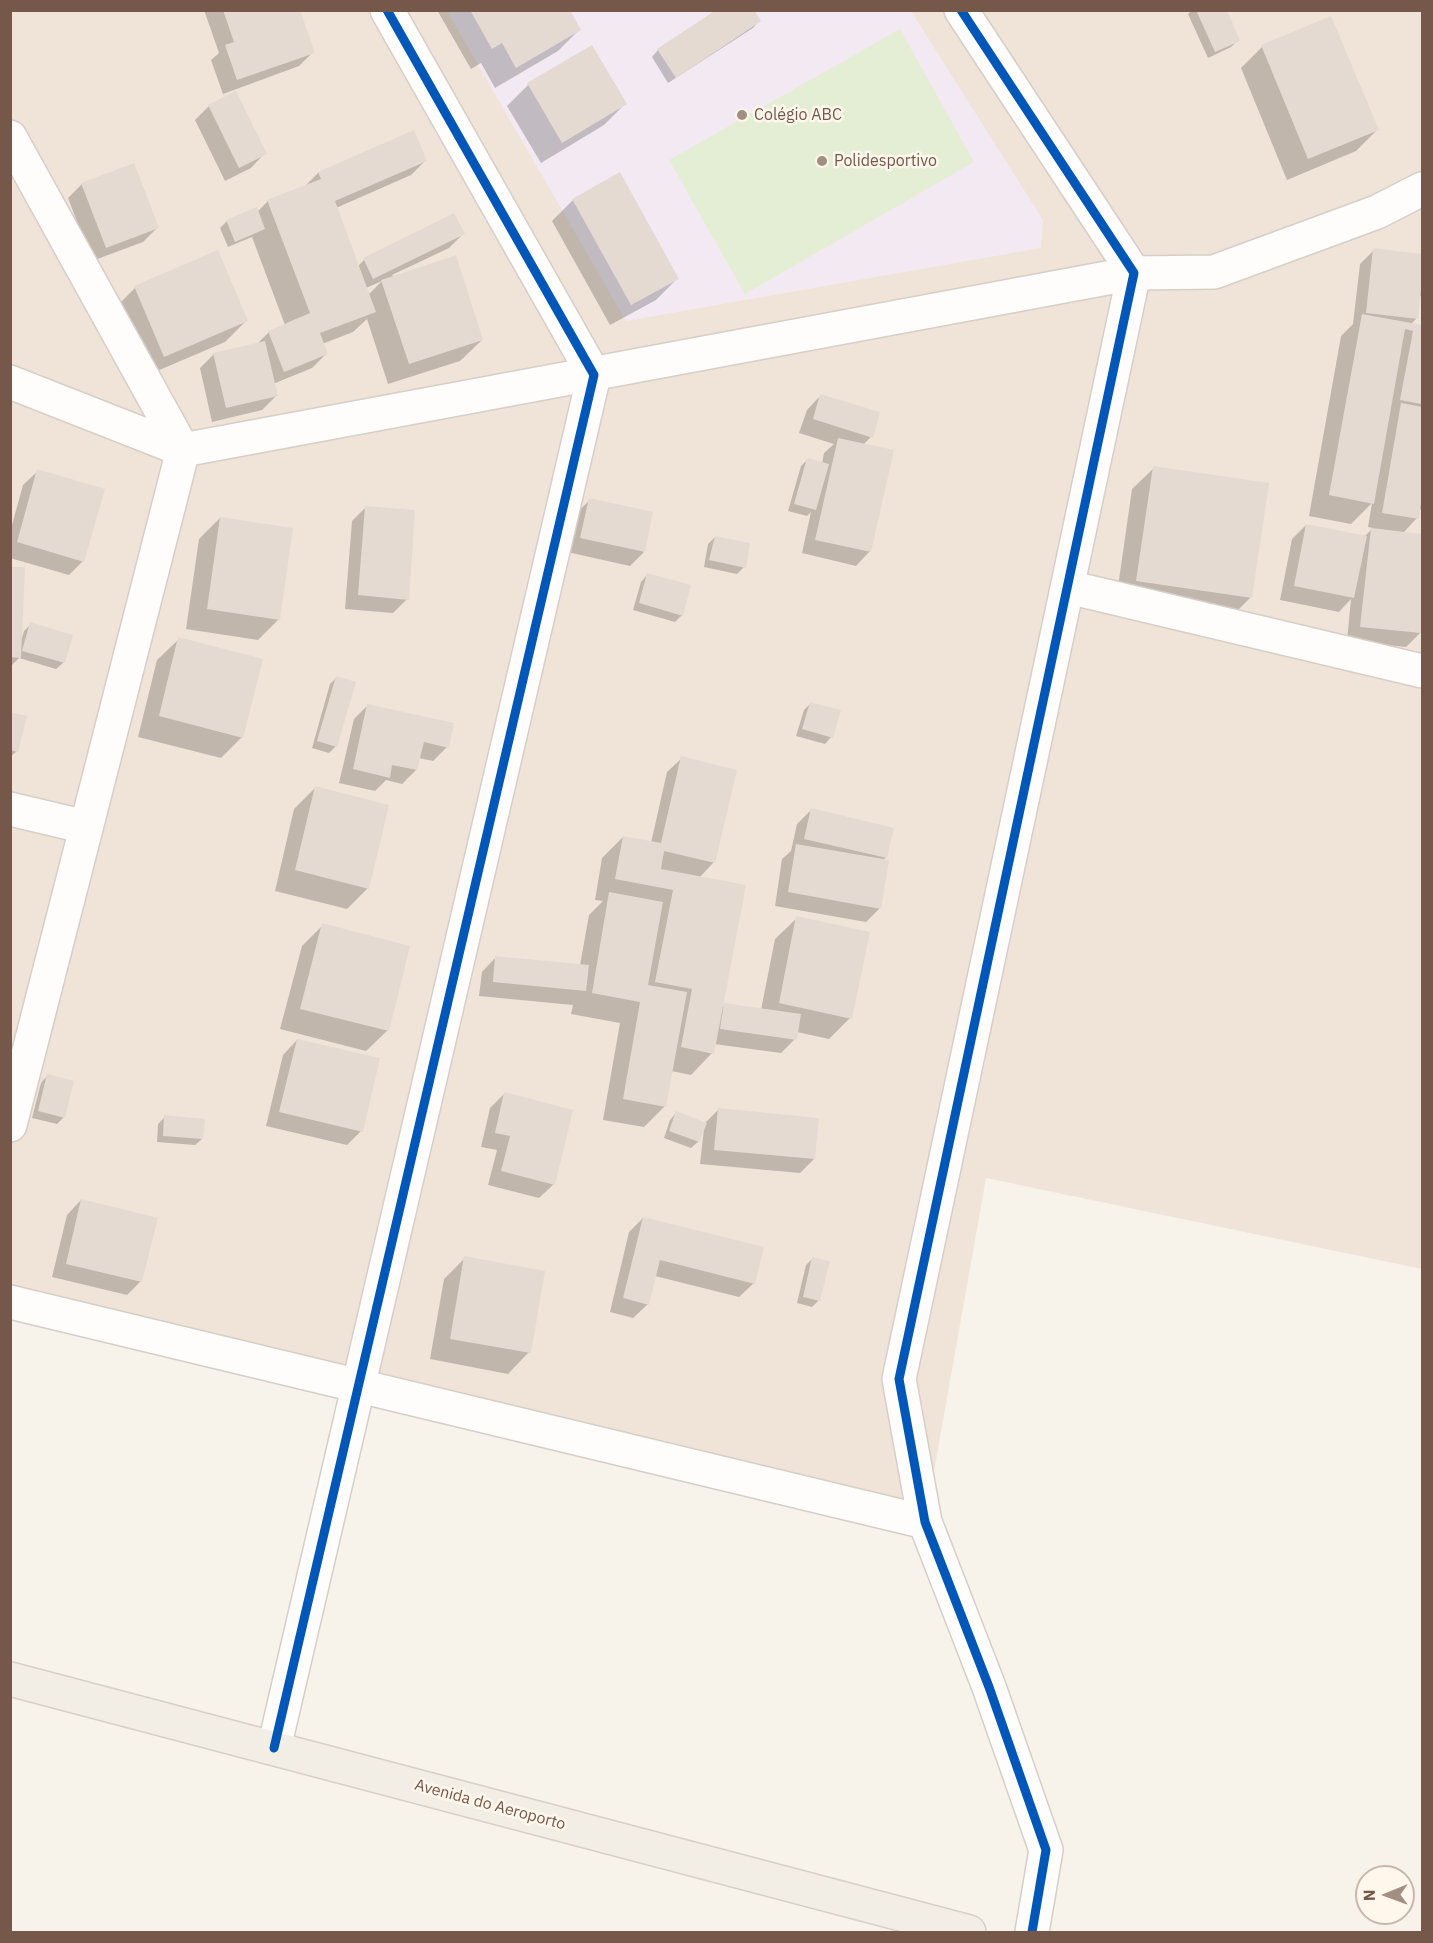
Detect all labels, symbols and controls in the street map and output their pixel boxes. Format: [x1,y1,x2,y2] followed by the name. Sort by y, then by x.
[754,105,842,125] place label: Colégio ABC
[735,108,749,122] marker: Colégio ABC
[834,151,937,171] place label: Polidesportivo
[815,154,829,168] marker: Polidesportivo
[412,1776,568,1834] street label: Avenida do Aeroporto
[1355,1865,1415,1925] north arrow
[1359,1889,1379,1901] text: N

